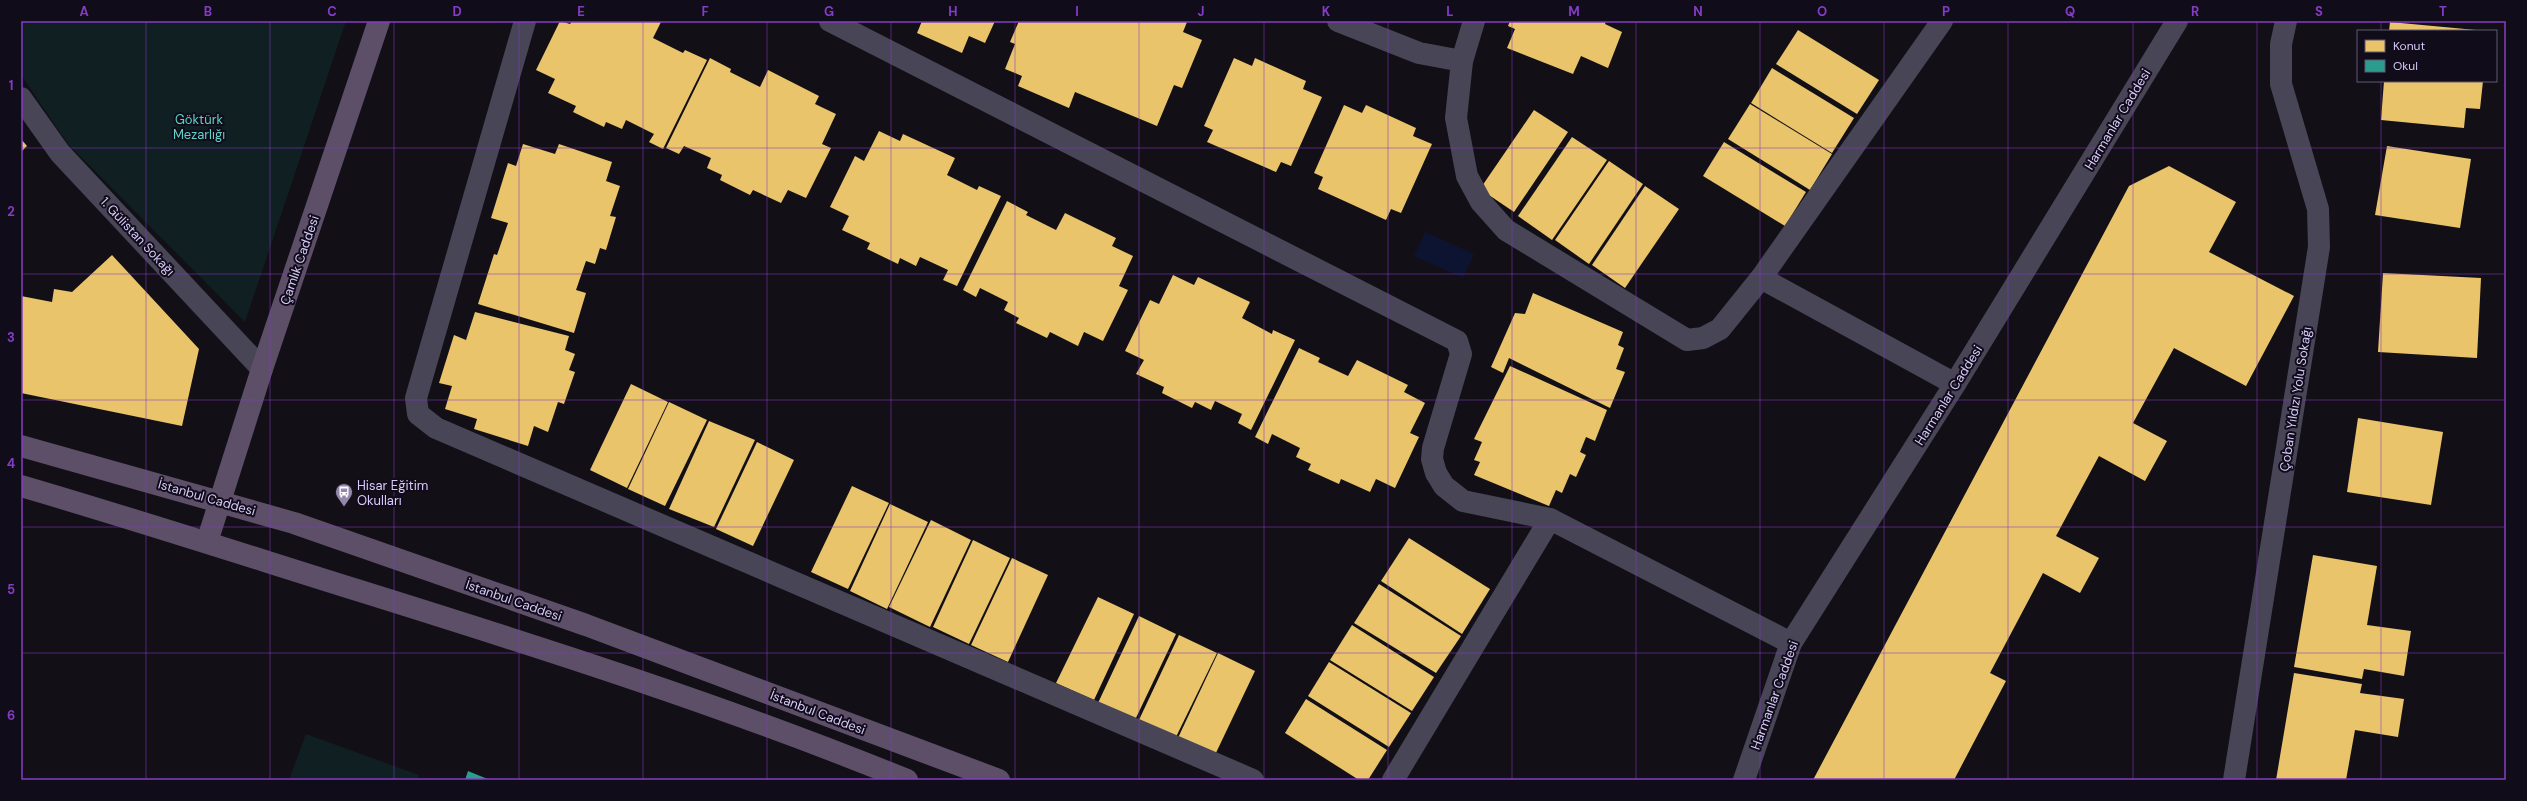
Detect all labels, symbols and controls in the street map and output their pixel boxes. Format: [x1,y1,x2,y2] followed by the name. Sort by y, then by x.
[79,3,89,20] text: A
[204,3,212,20] text: B
[327,3,337,20] text: C
[452,3,462,20] text: D
[577,3,585,20] text: E
[701,3,709,20] text: F
[824,3,834,20] text: G
[948,3,958,20] text: H
[1075,3,1079,20] text: I
[1197,3,1205,20] text: J
[1322,3,1331,20] text: K
[1446,3,1454,20] text: L
[1568,3,1580,20] text: M
[1693,3,1703,20] text: N
[1817,3,1827,20] text: O
[1942,3,1950,20] text: P
[2065,3,2075,20] text: Q
[2191,3,2199,20] text: R
[2315,3,2323,20] text: S
[2439,3,2447,20] text: T
[2357,30,2497,82] legend
[2393,38,2425,54] text: Konut
[2393,58,2418,74] text: Okul
[2081,66,2154,173] street label: Harmanlar Caddesi
[9,77,13,94] text: 1
[173,111,225,143] park label: Göktürk Mezarlığı
[97,193,179,279] street label: 1. Gülistan Sokağı
[7,203,15,220] text: 2
[276,213,323,307] street label: Çamlık Caddesi
[2276,326,2315,473] street label: Çoban Yıldızı Yolu Sokağı
[7,329,15,346] text: 3
[1911,342,1986,448] street label: Harmanlar Caddesi
[7,455,15,472] text: 4
[156,475,258,520] street label: İstanbul Caddesi
[357,477,428,509] place label: Hisar Eğitim Okulları
[334,482,354,507] bus stop icon: Hisar Eğitim Okulları
[464,576,564,625] street label: İstanbul Caddesi
[7,581,15,598] text: 5
[1747,638,1802,752] street label: Harmanlar Caddesi
[768,687,868,738] street label: İstanbul Caddesi
[7,707,15,724] text: 6

